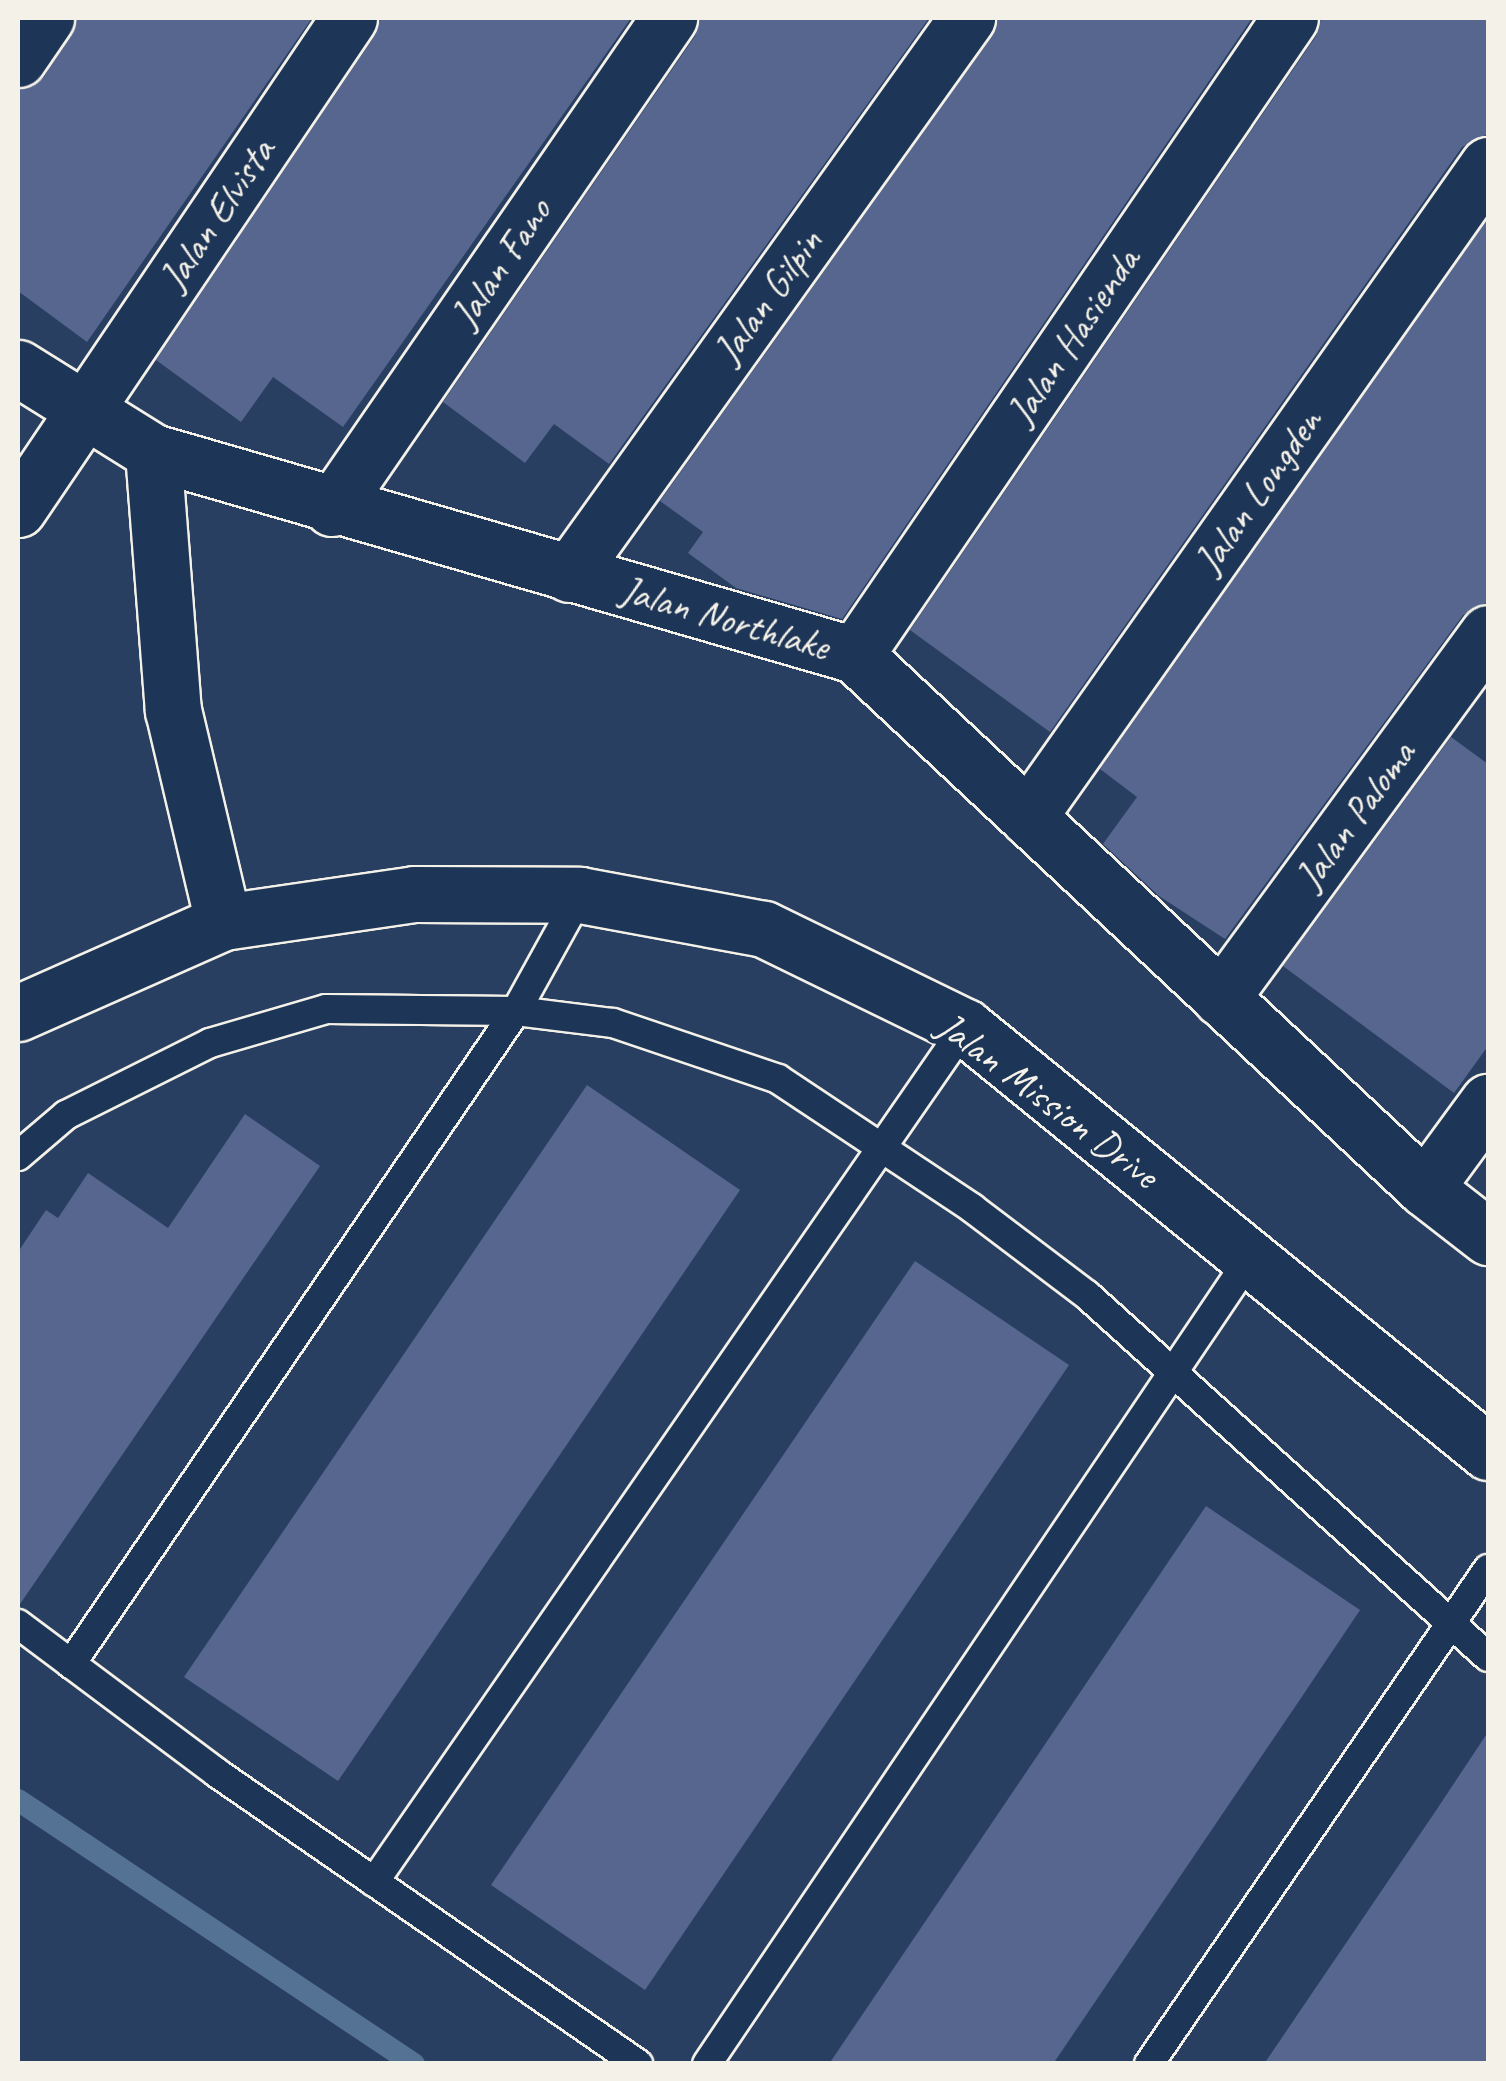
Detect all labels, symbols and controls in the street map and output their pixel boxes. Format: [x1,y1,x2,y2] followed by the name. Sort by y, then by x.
[149,130,285,298] street label: Jalan Elvista
[440,189,562,337] street label: Jalan Fano
[703,219,833,373] street label: Jalan Gilpin
[996,238,1150,434] street label: Jalan Hasienda
[1184,399,1332,583] street label: Jalan Longden
[615,565,835,671] street label: Jalan Northlake
[1284,730,1426,900] street label: Jalan Paloma
[928,1001,1168,1199] street label: Jalan Mission Drive

